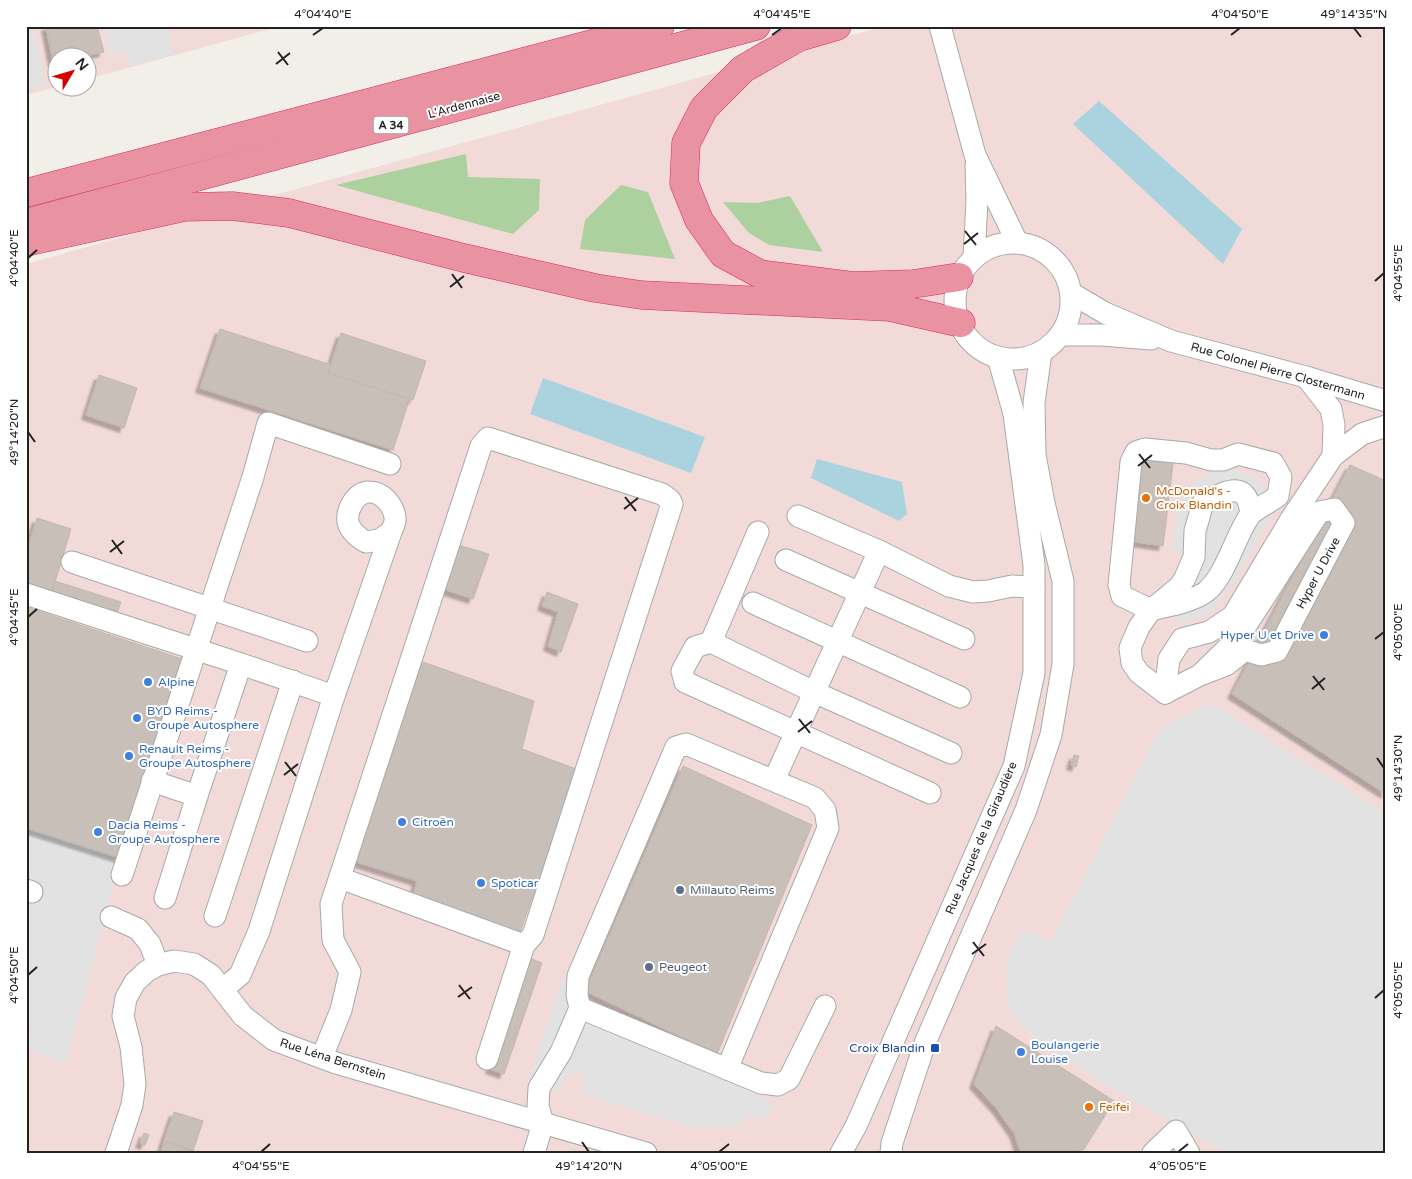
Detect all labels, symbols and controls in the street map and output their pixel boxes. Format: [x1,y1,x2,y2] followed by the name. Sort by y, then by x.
[294,7,352,21] text: 4°04'40"E
[753,7,811,21] text: 4°04'45"E
[1211,7,1269,21] text: 4°04'50"E
[1321,7,1388,21] text: 49°14'35"N
[48,48,98,98] north arrow
[72,55,92,74] text: N
[426,89,502,121] street label: L'Ardennaise
[374,116,408,134] road number: A 34
[7,229,21,287] text: 4°04'40"E
[1391,244,1405,302] text: 4°04'55"E
[1189,339,1367,403] street label: Rue Colonel Pierre Clostermann
[7,399,21,466] text: 49°14'20"N
[1156,484,1232,512] place label: McDonald's - Croix Blandin
[1140,492,1152,504] marker: McDonald's - Croix Blandin
[1293,535,1343,611] street label: Hyper U Drive
[7,588,21,646] text: 4°04'45"E
[1391,603,1405,661] text: 4°05'00"E
[1220,628,1314,642] place label: Hyper U et Drive
[1318,629,1330,641] marker: Hyper U et Drive
[158,675,195,689] place label: Alpine
[142,676,154,688] marker: Alpine
[147,704,259,732] place label: BYD Reims - Groupe Autosphere
[131,712,143,724] marker: BYD Reims - Groupe Autosphere
[1391,735,1405,802] text: 49°14'30"N
[139,742,251,770] place label: Renault Reims - Groupe Autosphere
[123,750,135,762] marker: Renault Reims - Groupe Autosphere
[942,759,1020,916] street label: Rue Jacques de la Giraudière
[412,815,454,829] place label: Citroën
[396,816,408,828] marker: Citroën
[108,818,220,846] place label: Dacia Reims - Groupe Autosphere
[92,826,104,838] marker: Dacia Reims - Groupe Autosphere
[491,876,539,890] place label: Spoticar
[475,877,487,889] marker: Spoticar
[690,883,775,897] place label: Millauto Reims
[674,884,686,896] marker: Millauto Reims
[7,946,21,1004] text: 4°04'50"E
[659,960,708,974] place label: Peugeot
[643,961,655,973] marker: Peugeot
[1391,961,1405,1019] text: 4°05'05"E
[278,1035,388,1083] street label: Rue Léna Bernstein
[1031,1038,1100,1066] place label: Boulangerie Louise
[849,1041,925,1055] place label: Croix Blandin
[929,1042,941,1054] marker: Croix Blandin
[1015,1046,1027,1058] marker: Boulangerie Louise
[1099,1100,1130,1114] place label: Feifei
[1083,1101,1095,1113] marker: Feifei
[232,1159,290,1173] text: 4°04'55"E
[556,1159,623,1173] text: 49°14'20"N
[690,1159,748,1173] text: 4°05'00"E
[1149,1159,1207,1173] text: 4°05'05"E

